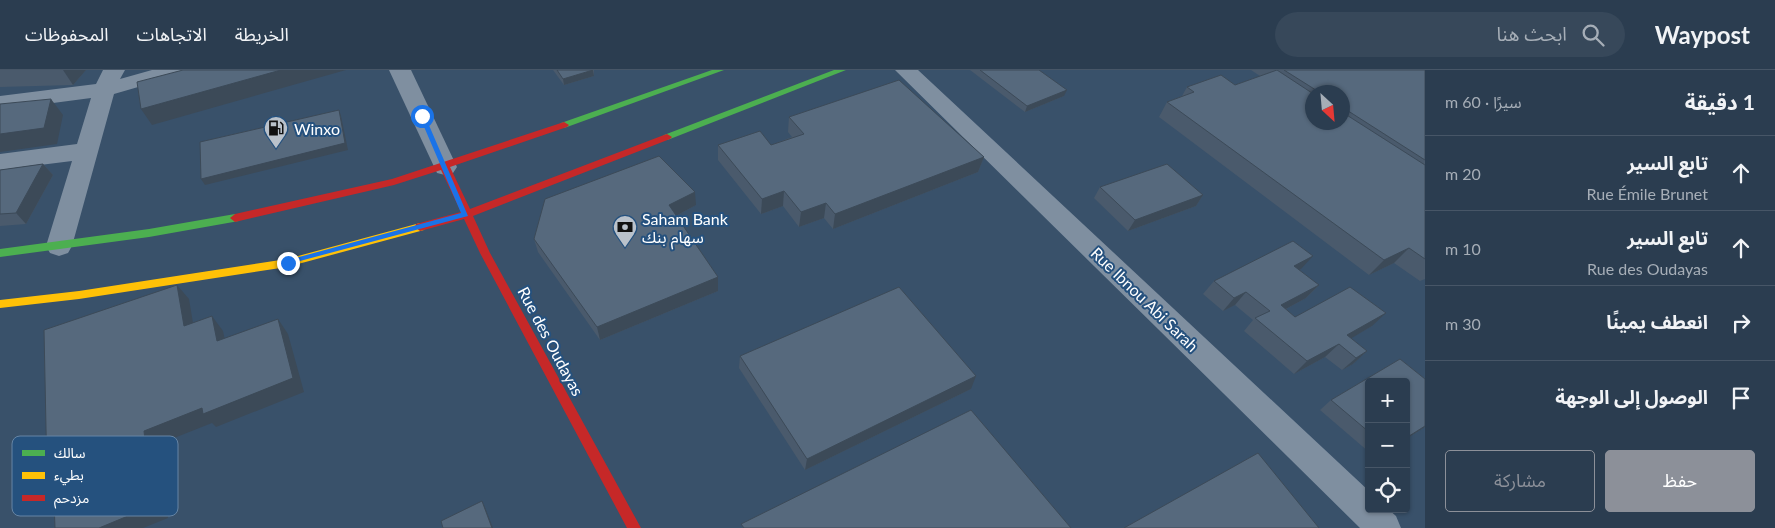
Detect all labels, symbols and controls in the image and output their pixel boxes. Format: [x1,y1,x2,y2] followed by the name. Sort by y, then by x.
[1275,12,1625,57] search box
[1655,20,1750,49] text: Waypost
[1579,21,1607,49] icon: search
[1497,22,1567,45] text: ابحث هنا
[25,23,109,45] text: المحفوظات
[137,23,207,45] text: الاتجاهات
[235,23,289,45] text: الخريطة
[1305,85,1350,130] north arrow
[1685,89,1755,114] text: 1 دقيقة
[1445,92,1521,111] text: سيرًا · 60 m
[411,105,434,128] route start
[263,115,289,149] fuel station icon: Winxo
[294,119,340,138] place label: Winxo
[1627,151,1708,174] text: تابع السير
[1727,159,1755,187] icon: ahead
[1445,164,1481,183] text: 20 m
[1587,184,1708,203] text: Rue Émile Brunet
[642,209,729,250] place label: Saham Bank سهام بنك
[612,214,638,248] bank icon: Saham Bank سهام بنك
[1627,226,1708,249] text: تابع السير
[1727,234,1755,262] icon: ahead
[1445,239,1481,258] text: 10 m
[1087,243,1203,355] street label: Rue Ibnou Abi Sarah
[277,252,300,275] route end
[1587,259,1708,278] text: Rue des Oudayas
[514,283,588,399] street label: Rue des Oudayas
[1727,309,1755,337] icon: right
[1606,310,1708,333] text: انعطف يمينًا
[1445,314,1481,333] text: 30 m
[1365,378,1410,513] map controls
[1365,378,1410,423] button: +
[1727,384,1755,412] icon: arrive
[1555,385,1708,408] text: الوصول إلى الوجهة
[1365,423,1410,468] button: −
[12,436,178,516] legend
[54,444,86,461] text: سالك
[1445,450,1595,512] button: مشاركة
[1605,450,1755,512] button: حفظ
[54,466,84,486] text: بطيء
[1365,468,1410,513] button: locate
[54,489,89,509] text: مزدحم

